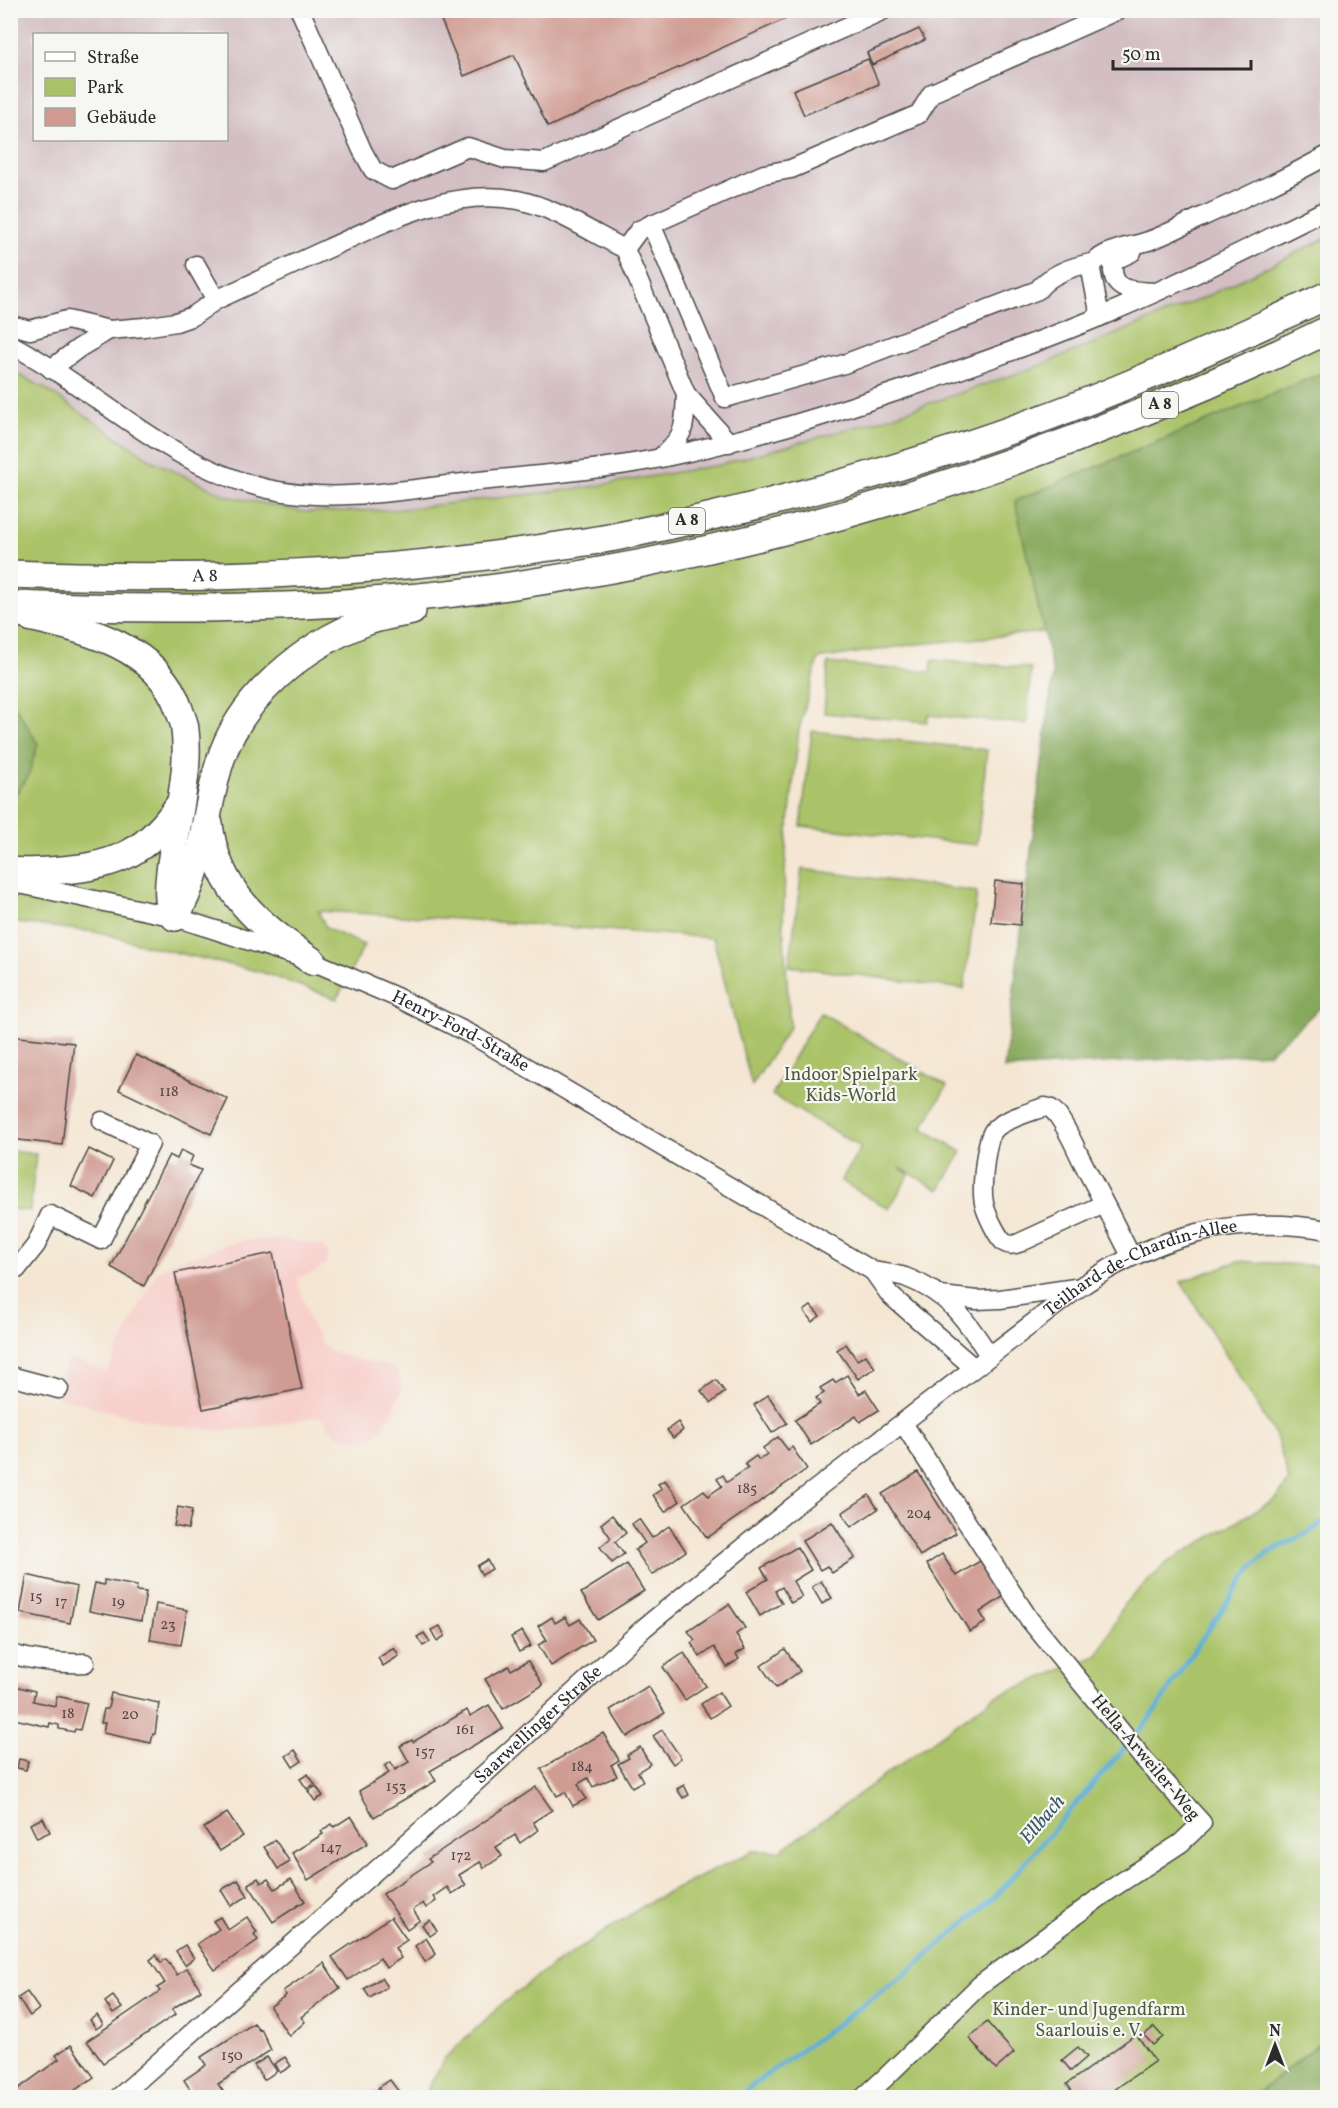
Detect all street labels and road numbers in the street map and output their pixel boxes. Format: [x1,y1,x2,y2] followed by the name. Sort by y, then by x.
[1142,392,1178,418] road number: A 8
[669,508,705,534] road number: A 8
[192,564,218,589] street label: A 8
[387,984,534,1078] street label: Henry-Ford-Straße
[1039,1214,1239,1323] street label: Teilhard-de-Chardin-Allee
[469,1660,608,1790] street label: Saarwellinger Straße
[1085,1689,1205,1827] street label: Hella-Arweiler-Weg

